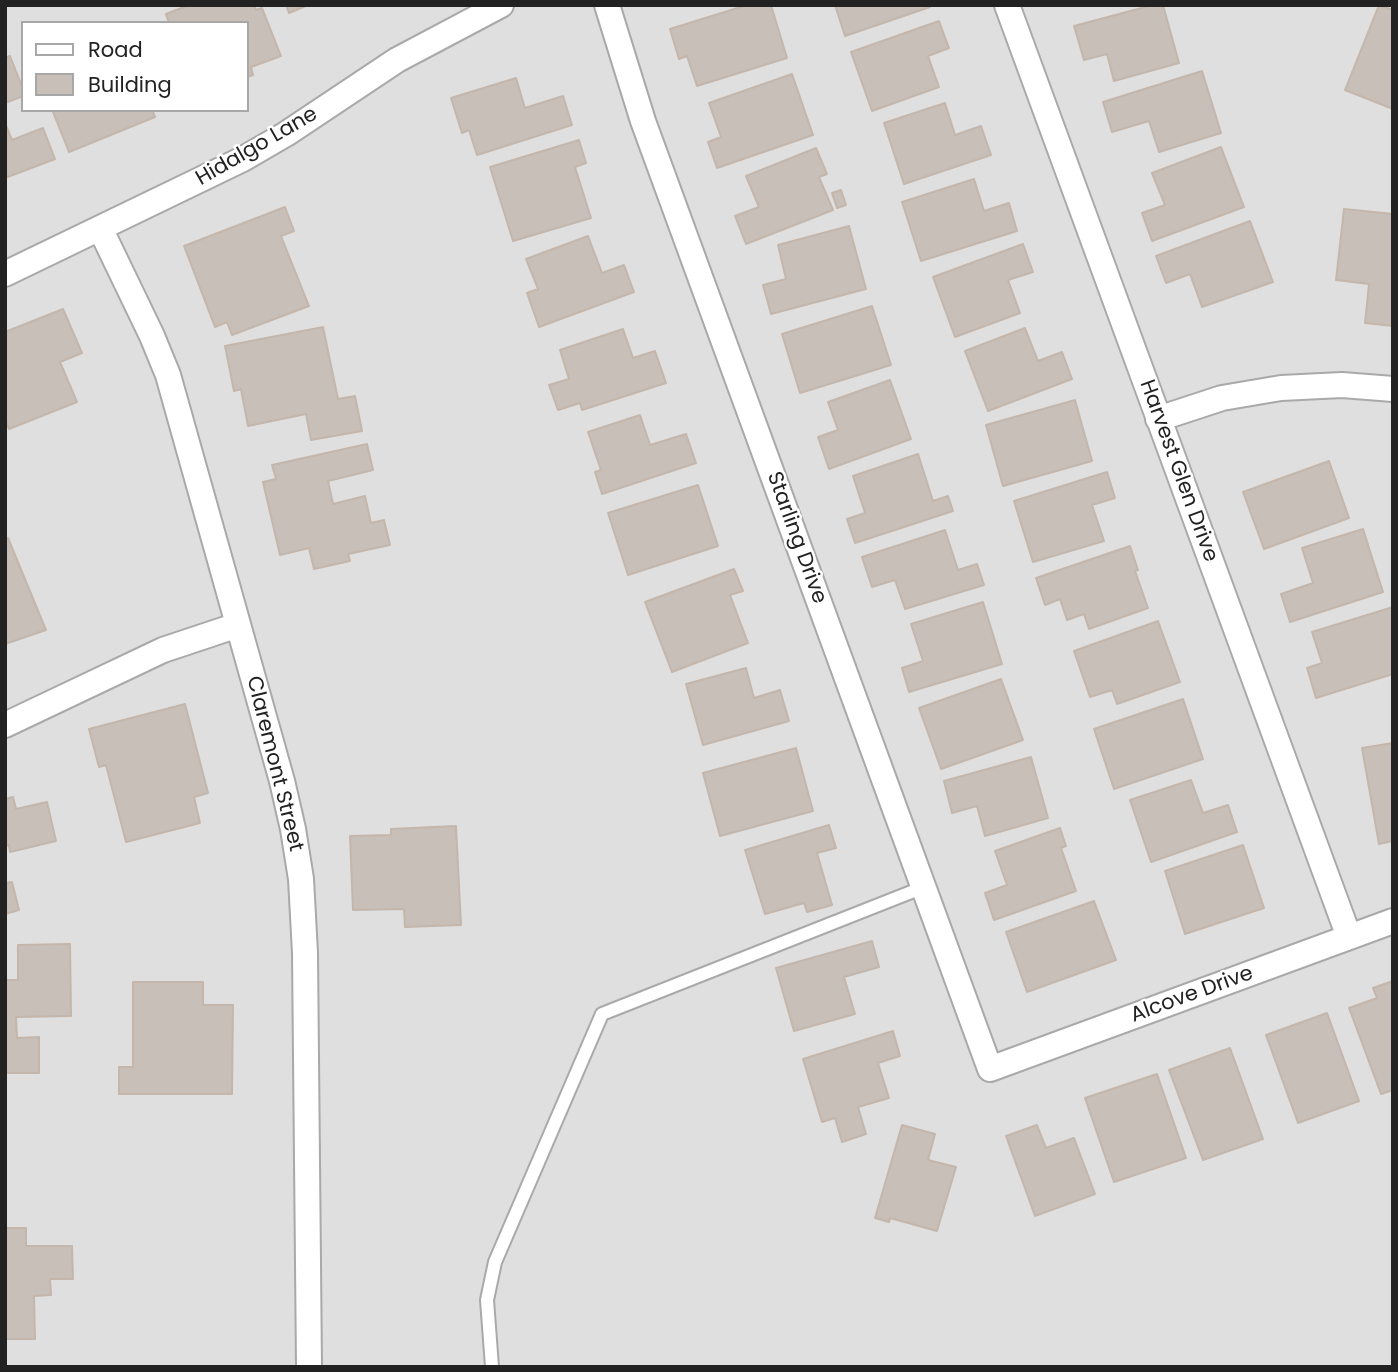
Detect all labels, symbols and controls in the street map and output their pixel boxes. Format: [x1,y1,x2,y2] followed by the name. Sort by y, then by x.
[21,21,248,112] legend
[88,35,143,64] text: Road
[88,70,172,99] text: Building
[192,102,322,192] street label: Hidalgo Lane
[1133,377,1223,565] street label: Harvest Glen Drive
[761,469,831,607] street label: Starling Drive
[240,674,308,854] street label: Claremont Street
[1127,961,1257,1029] street label: Alcove Drive

